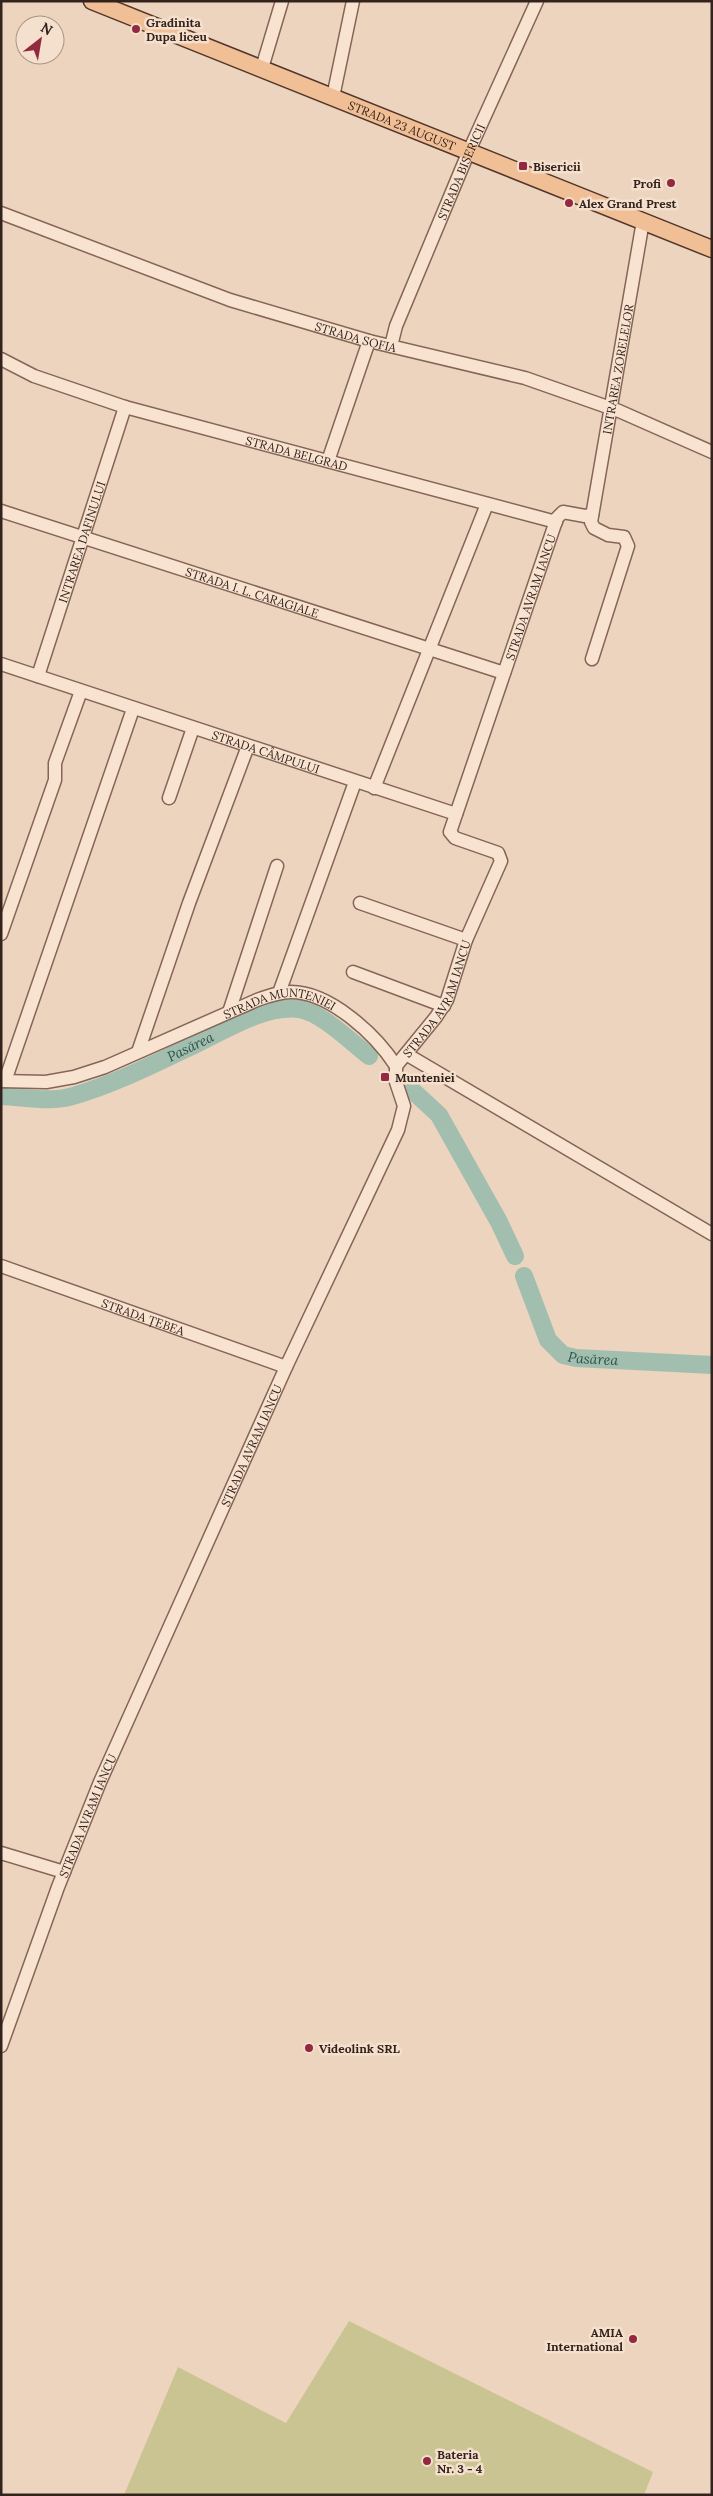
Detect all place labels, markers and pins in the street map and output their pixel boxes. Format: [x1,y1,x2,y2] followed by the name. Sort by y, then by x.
[146,15,208,44] place label: Gradinita Dupa liceu
[130,23,142,35] marker: Gradinita Dupa liceu
[533,159,581,174] place label: Bisericii
[517,160,529,172] marker: Bisericii
[633,176,661,191] place label: Profi
[665,177,677,189] marker: Profi
[579,196,677,211] place label: Alex Grand Prest
[563,197,575,209] marker: Alex Grand Prest
[395,1070,455,1085] place label: Munteniei
[379,1071,391,1083] marker: Munteniei
[319,2041,400,2056] place label: Videolink SRL
[303,2042,315,2054] marker: Videolink SRL
[546,2325,623,2354] place label: AMIA International
[627,2333,639,2345] marker: AMIA International
[437,2447,483,2476] place label: Bateria Nr. 3 - 4
[421,2455,433,2467] marker: Bateria Nr. 3 - 4

